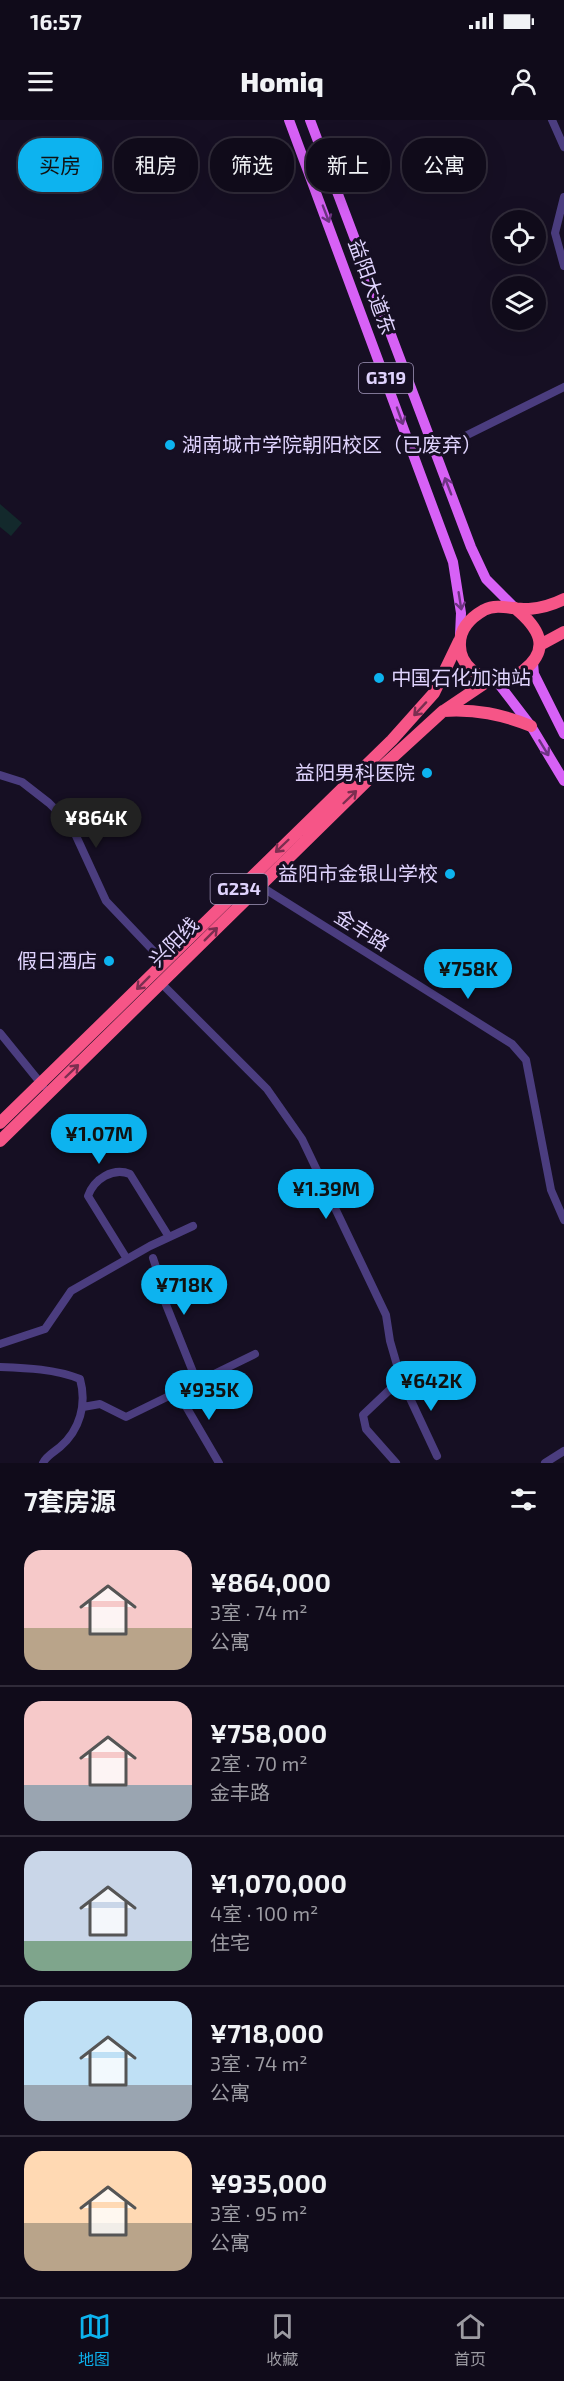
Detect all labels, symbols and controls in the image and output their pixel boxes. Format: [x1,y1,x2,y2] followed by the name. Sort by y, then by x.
[30,8,82,34] text: 16:57
[24,65,57,98] icon: menu
[240,65,324,97] text: Homiq
[507,65,540,98] icon: person
[18,138,102,192] chip: 买房
[114,138,198,192] chip: 租房
[210,138,294,192] chip: 筛选
[306,138,390,192] chip: 新上
[402,138,486,192] chip: 公寓
[321,204,332,222] one-way arrow
[492,210,546,330] map controls
[492,210,546,264] button: locate
[345,236,401,338] street label: 益阳大道东
[492,276,546,330] button: layers
[359,363,413,393] road number: G319
[395,407,406,425] one-way arrow
[182,432,482,456] place label: 湖南城市学院朝阳校区（已废弃）
[163,438,177,452] marker: 湖南城市学院朝阳校区（已废弃）
[442,477,453,496] one-way arrow
[454,591,465,611] one-way arrow
[391,665,531,689] place label: 中国石化加油站
[372,671,386,685] marker: 中国石化加油站
[413,701,427,716] one-way arrow
[539,739,551,756] one-way arrow
[295,760,415,784] place label: 益阳男科医院
[420,766,434,780] marker: 益阳男科医院
[342,790,357,805] one-way arrow
[54,798,138,849] pin: ¥864K
[65,805,127,829] text: ¥864K
[274,839,289,854] one-way arrow
[278,861,438,885] place label: 益阳市金银山学校
[443,867,457,881] marker: 益阳市金银山学校
[210,874,268,904] road number: G234
[331,903,394,955] street label: 金丰路
[144,912,203,971] street label: 兴阳线
[203,927,218,941] one-way arrow
[17,948,97,972] place label: 假日酒店
[426,949,510,1000] pin: ¥758K
[102,954,116,968] marker: 假日酒店
[438,956,498,980] text: ¥758K
[135,976,150,990] one-way arrow
[64,1063,79,1078] one-way arrow
[50,1114,148,1165] pin: ¥1.07M
[65,1121,133,1145] text: ¥1.07M
[277,1169,375,1220] pin: ¥1.39M
[292,1176,360,1200] text: ¥1.39M
[142,1265,226,1316] pin: ¥718K
[155,1272,213,1296] text: ¥718K
[389,1361,473,1412] pin: ¥642K
[400,1368,462,1392] text: ¥642K
[167,1370,251,1421] pin: ¥935K
[179,1377,239,1401] text: ¥935K
[507,1483,540,1516] icon: filters
[24,1485,116,1516] text: 7套房源
[210,1566,331,1597] text: ¥864,000
[72,1574,144,1646] icon: home
[210,1600,308,1624] text: 3室 · 74 m²
[210,1629,250,1653] text: 公寓
[210,1717,327,1748] text: ¥758,000
[72,1725,144,1797] icon: home
[210,1751,307,1775] text: 2室 · 70 m²
[210,1780,270,1804] text: 金丰路
[210,1867,347,1898] text: ¥1,070,000
[72,1875,144,1947] icon: home
[210,1901,318,1925] text: 4室 · 100 m²
[210,1930,250,1954] text: 住宅
[210,2017,324,2048] text: ¥718,000
[72,2025,144,2097] icon: home
[210,2051,308,2075] text: 3室 · 74 m²
[210,2080,250,2104] text: 公寓
[210,2167,327,2198] text: ¥935,000
[72,2175,144,2247] icon: home
[210,2201,307,2225] text: 3室 · 95 m²
[210,2230,250,2254] text: 公寓
[78,2310,111,2370] tab: 地图
[266,2310,299,2370] tab: 收藏
[454,2310,487,2370] tab: 首页

